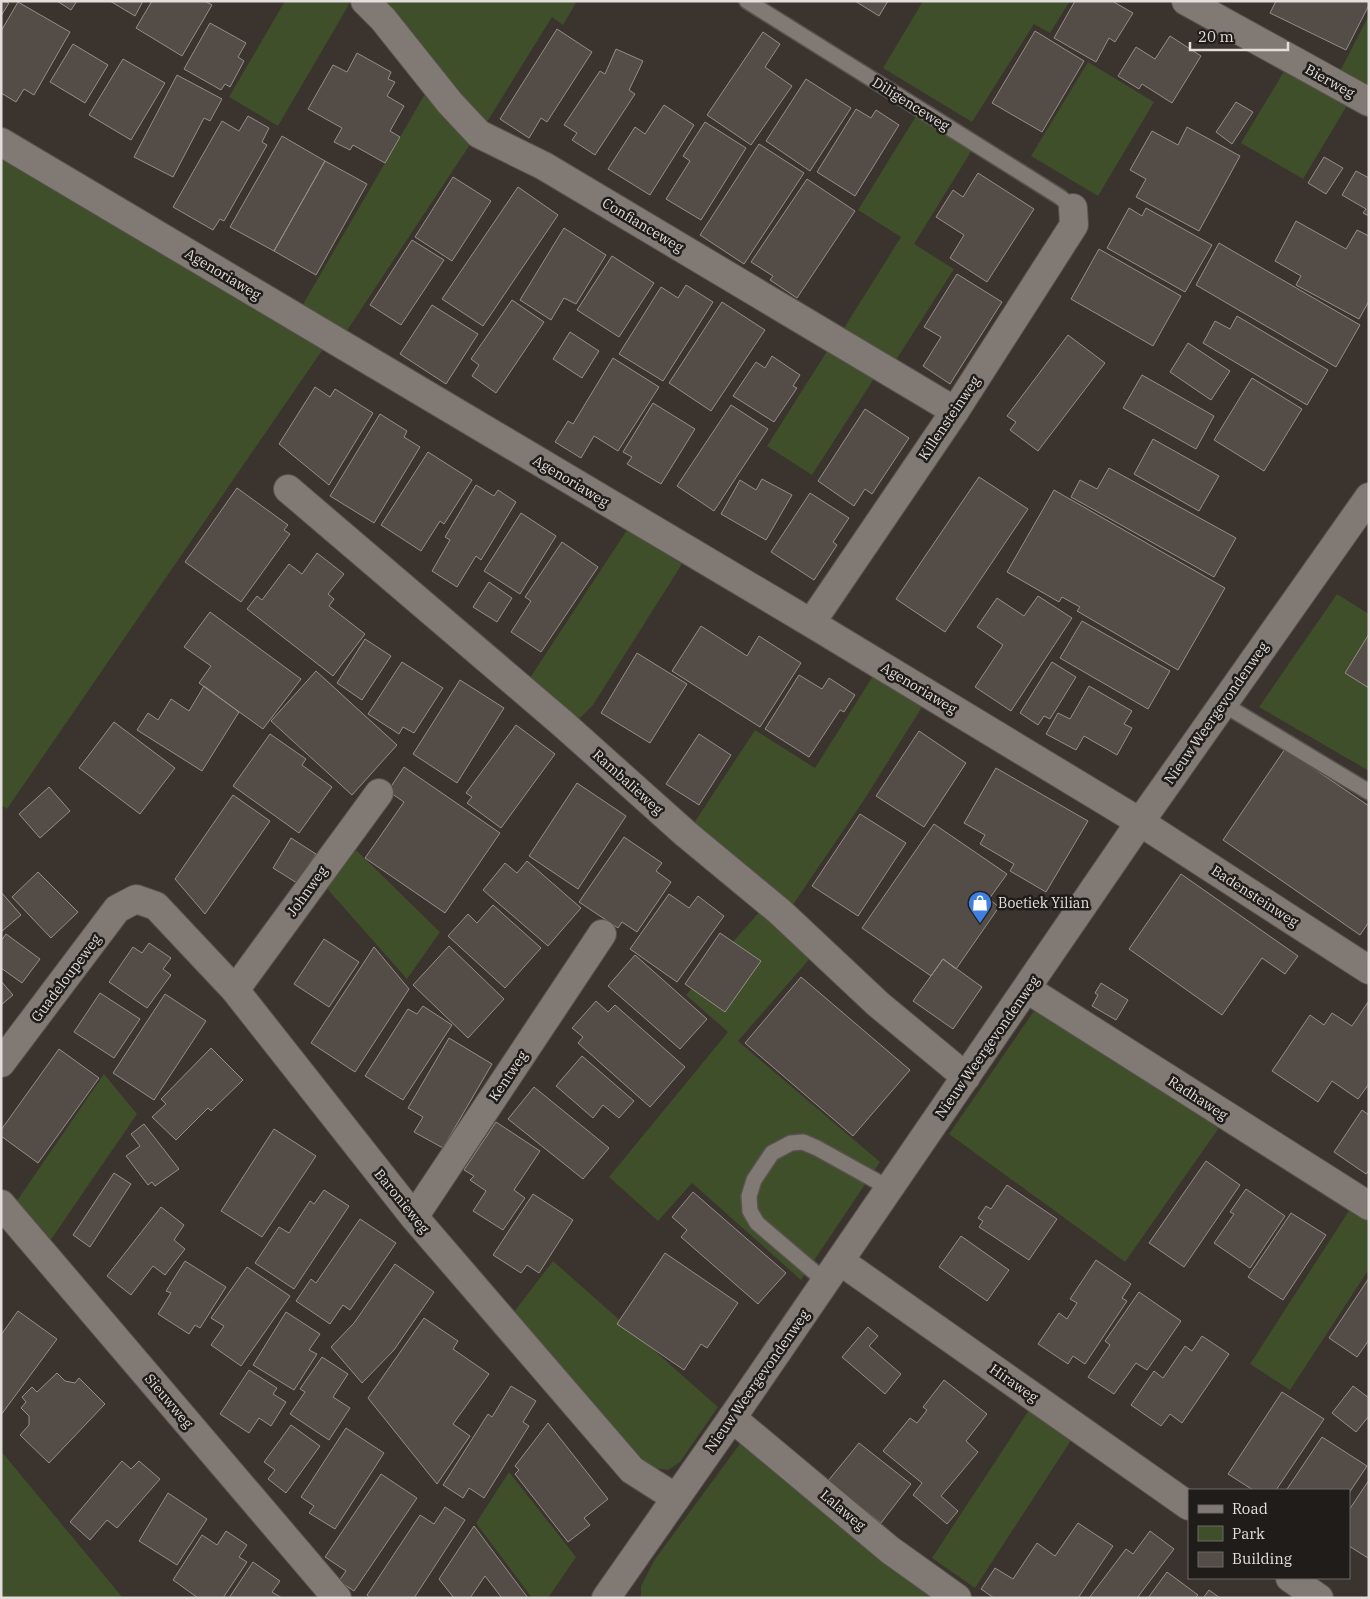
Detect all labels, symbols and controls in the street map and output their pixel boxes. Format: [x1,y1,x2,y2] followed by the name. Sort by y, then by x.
[1190,20,1288,52] scale bar
[1198,27,1234,46] text: 20 m
[1302,60,1358,102] street label: Bierweg
[869,73,953,135] street label: Diligenceweg
[599,194,687,257] street label: Confianceweg
[182,244,265,304] street label: Agenoriaweg
[914,372,984,463] street label: Killensteinweg
[530,451,613,511] street label: Agenoriaweg
[1160,638,1272,788] street label: Nieuw Weergevondenweg
[878,658,961,718] street label: Agenoriaweg
[589,746,667,819] street label: Rambalieweg
[1208,861,1302,931] street label: Badensteinweg
[283,862,331,920] street label: Johnweg
[967,890,993,924] shop icon: Boetiek Yilian
[998,894,1089,912] place label: Boetiek Yilian
[27,930,105,1025] street label: Guadeloupeweg
[931,972,1043,1122] street label: Nieuw Weergevondenweg
[485,1047,532,1105] street label: Kentweg
[1165,1072,1232,1124] street label: Radhaweg
[370,1165,434,1237] street label: Baronieweg
[701,1306,813,1456] street label: Nieuw Weergevondenweg
[986,1360,1042,1406] street label: Hiraweg
[141,1370,197,1432] street label: Sieuwweg
[817,1486,870,1534] street label: Lalaweg
[1188,1489,1350,1579] legend
[1232,1499,1268,1518] text: Road
[1232,1524,1265,1543] text: Park
[1232,1549,1292,1568] text: Building

